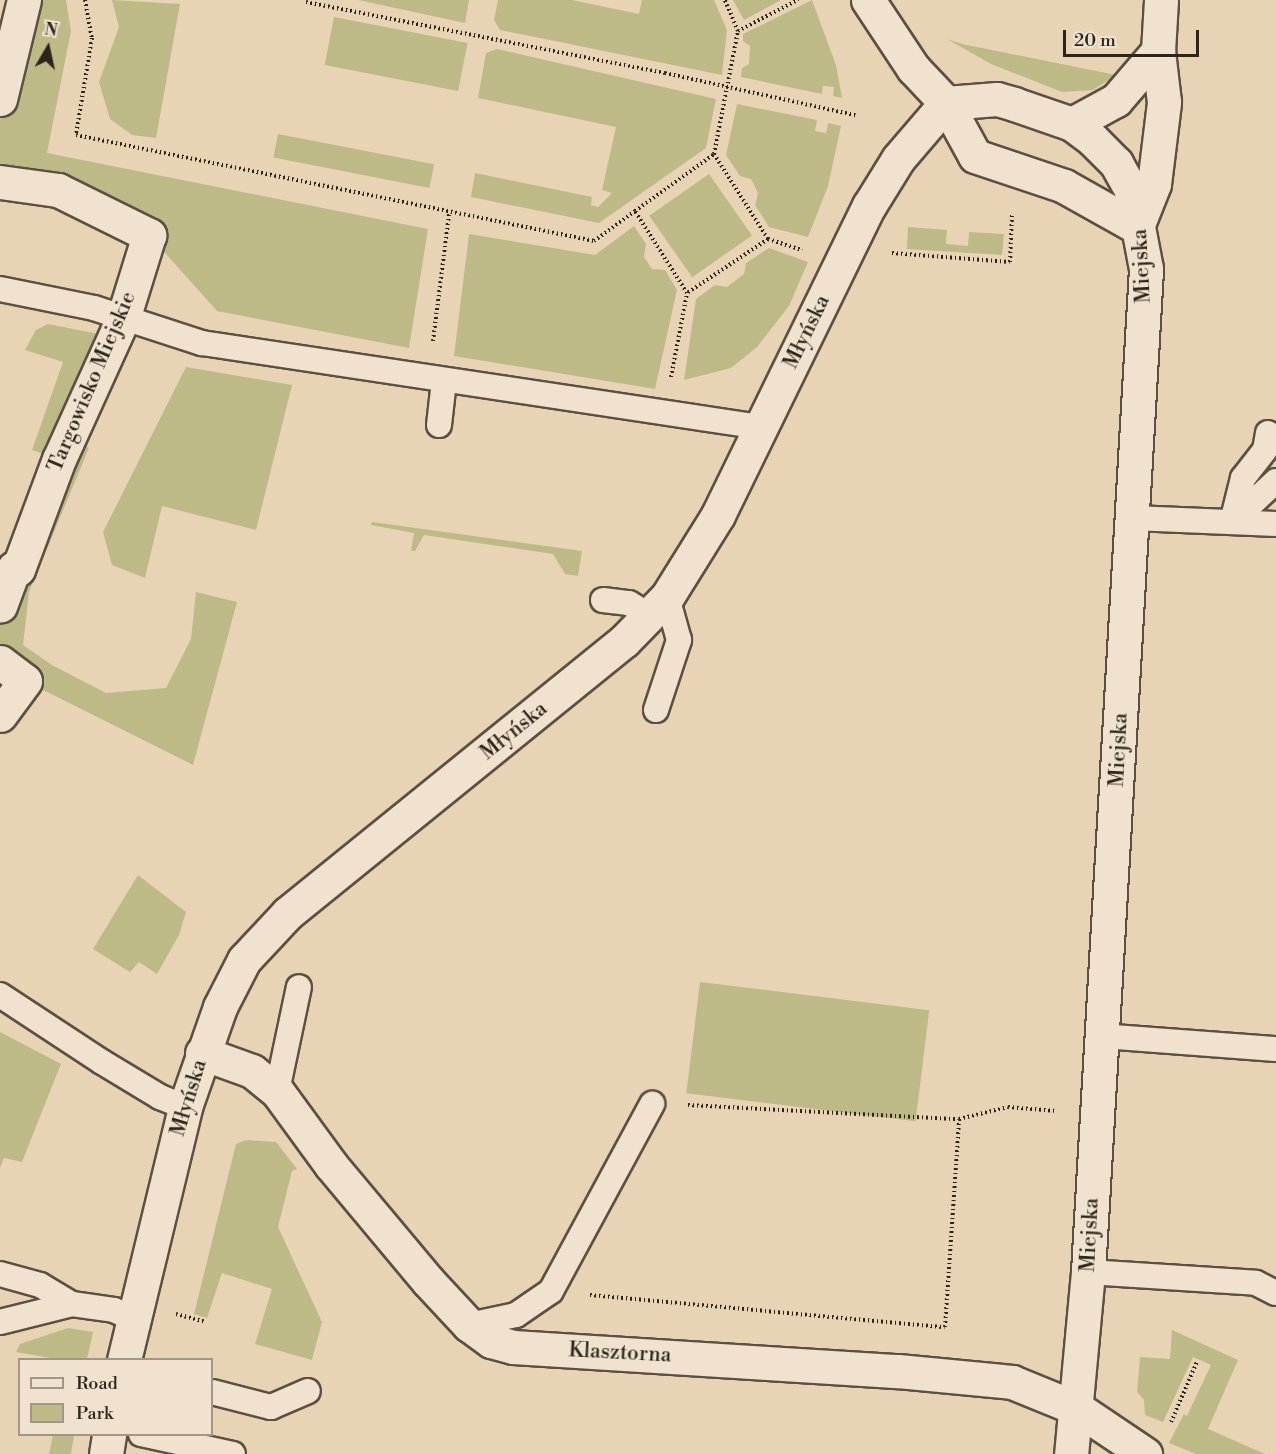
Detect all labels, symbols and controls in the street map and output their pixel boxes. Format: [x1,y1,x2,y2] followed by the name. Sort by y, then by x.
[18,18,78,78] north arrow
[1066,18,1202,56] scale bar
[43,19,59,41] text: N
[1074,29,1116,52] text: 20 m
[1127,228,1157,304] street label: Miejska
[43,288,141,476] street label: Targowisko Miejskie
[778,291,836,373] street label: Młyńska
[475,696,553,766] street label: Młyńska
[1104,712,1134,788] street label: Miejska
[165,1057,213,1139] street label: Młyńska
[1075,1197,1105,1273] street label: Miejska
[568,1338,672,1368] street label: Klasztorna
[18,1358,213,1436] legend
[76,1372,118,1395] text: Road
[76,1402,113,1425] text: Park

